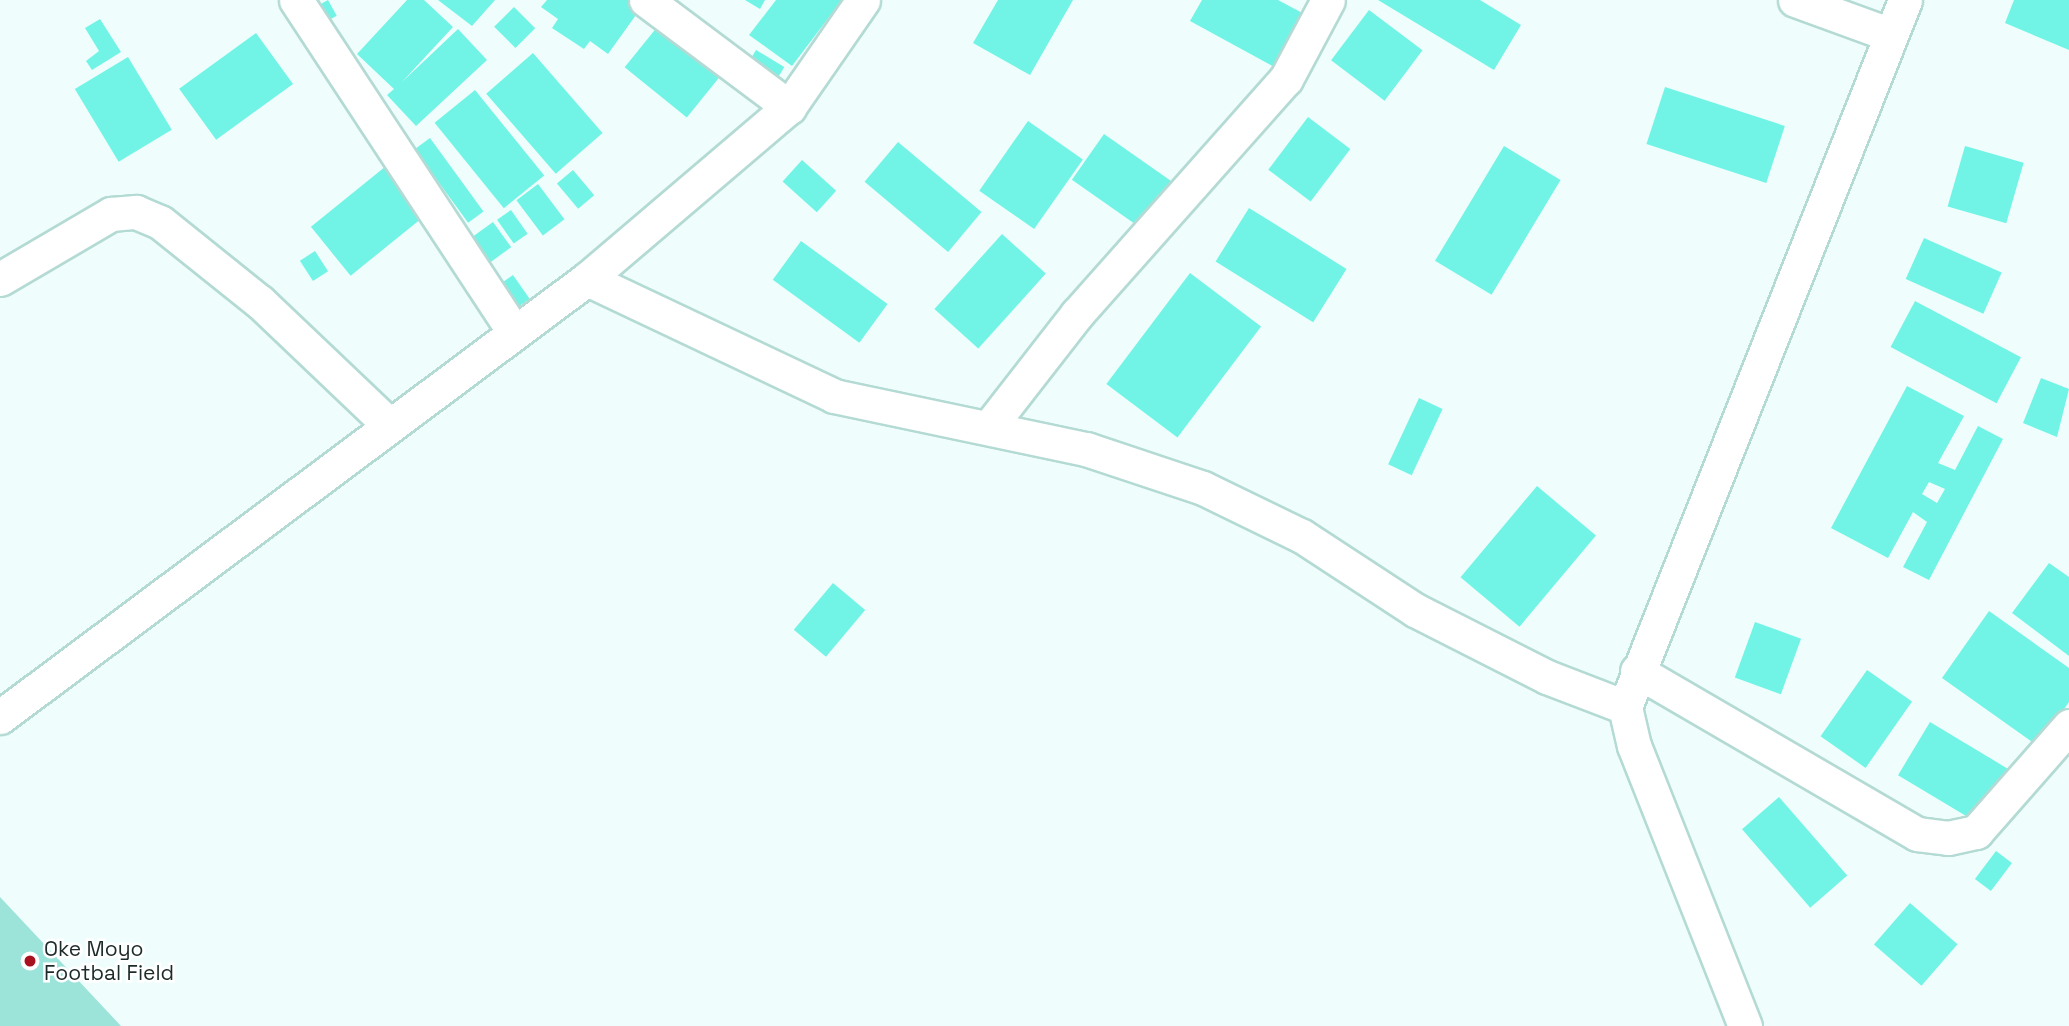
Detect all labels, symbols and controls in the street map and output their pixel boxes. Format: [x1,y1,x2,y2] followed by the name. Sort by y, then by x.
[44,936,174,986] place label: Oke Moyo Footbal Field
[22,953,38,969] marker: Oke Moyo Footbal Field

